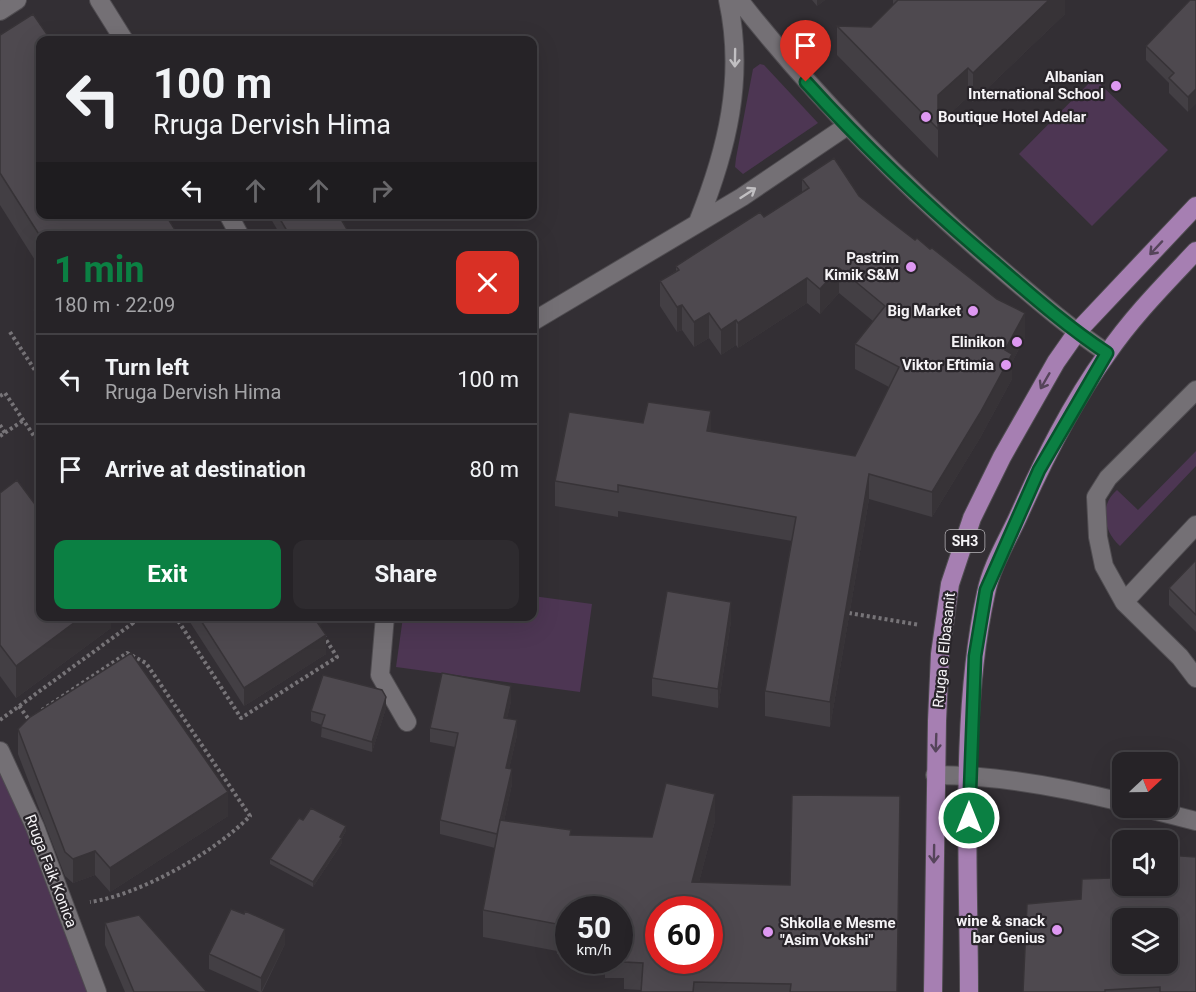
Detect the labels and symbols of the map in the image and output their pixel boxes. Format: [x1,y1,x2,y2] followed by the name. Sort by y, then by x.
[780,20,831,82] pin
[729,47,741,67] one-way arrow
[968,68,1104,103] place label: Albanian International School
[1109,79,1123,93] marker: Albanian International School
[938,108,1087,126] place label: Boutique Hotel Adelar
[919,110,933,124] marker: Boutique Hotel Adelar
[739,187,756,199] one-way arrow
[1149,241,1163,256] one-way arrow
[825,249,899,284] place label: Pastrim Kimik S&M
[904,260,918,274] marker: Pastrim Kimik S&M
[887,302,961,320] place label: Big Market
[966,304,980,318] marker: Big Market
[951,333,1005,351] place label: Elinikon
[1010,335,1024,349] marker: Elinikon
[902,356,994,374] place label: Viktor Eftimia
[999,358,1013,372] marker: Viktor Eftimia
[1038,372,1050,389] one-way arrow
[946,530,984,552] road number: SH3
[929,591,959,709] street label: Rruga e Elbasanit
[930,732,942,752] one-way arrow
[1112,752,1178,818] north arrow
[937,786,1001,850] position arrow
[21,812,81,930] street label: Rruga Faik Konica
[928,844,940,864] one-way arrow
[645,896,723,974] speed limit sign: 60
[956,912,1046,947] place label: wine & snack bar Genius
[780,914,896,949] place label: Shkolla e Mesme "Asim Vokshi"
[1050,923,1064,937] marker: wine & snack bar Genius
[761,925,775,939] marker: Shkolla e Mesme "Asim Vokshi"

